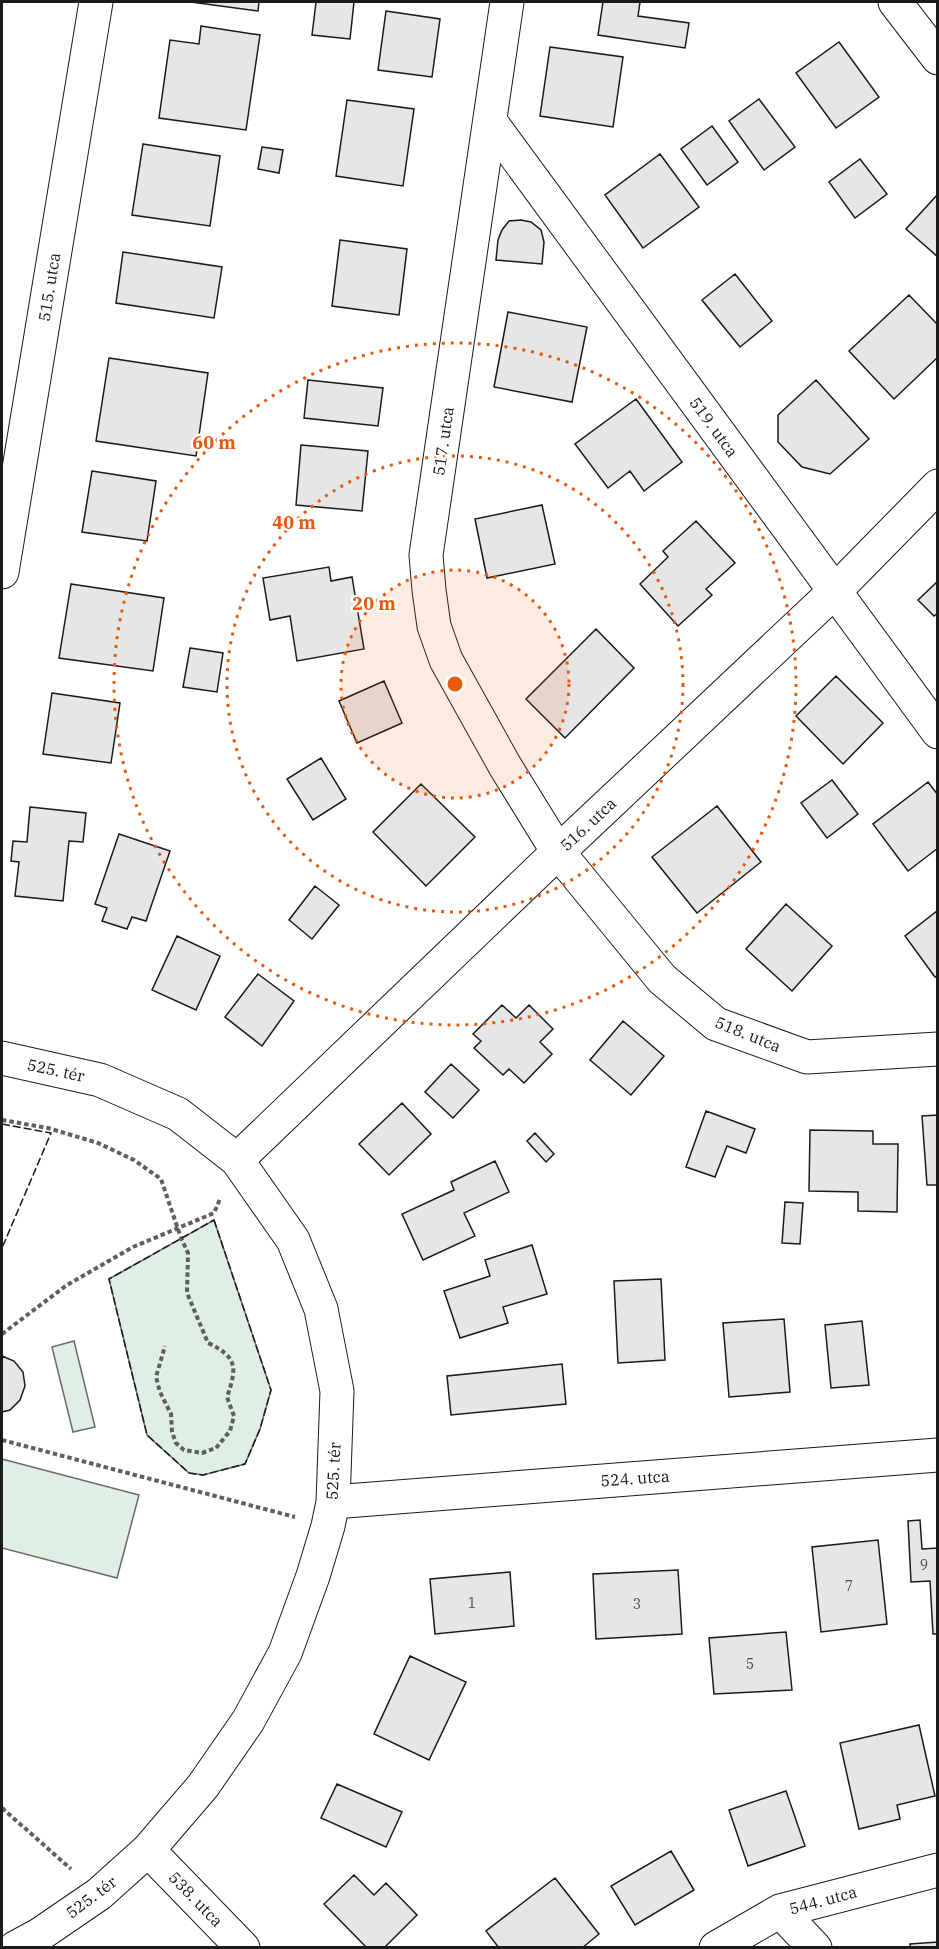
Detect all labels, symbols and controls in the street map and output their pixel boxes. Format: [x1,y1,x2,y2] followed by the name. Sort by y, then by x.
[34,251,64,323] street label: 515. utca
[686,393,743,461] street label: 519. utca
[428,405,458,477] street label: 517. utca
[192,431,236,454] text: 60 m
[272,511,316,534] text: 40 m
[352,592,396,615] text: 20 m
[445,674,465,694] centre of rings
[556,793,620,855] street label: 516. utca
[712,1012,784,1056] street label: 518. utca
[25,1054,87,1086] street label: 525. tér
[321,1441,345,1501] street label: 525. tér
[600,1466,671,1490] street label: 524. utca
[920,1556,928,1574] house number: 9
[845,1577,853,1595] house number: 7
[468,1594,476,1612] house number: 1
[633,1595,641,1613] house number: 3
[746,1655,754,1673] house number: 5
[165,1867,227,1931] street label: 538. utca
[62,1872,120,1922] street label: 525. tér
[787,1881,859,1919] street label: 544. utca

